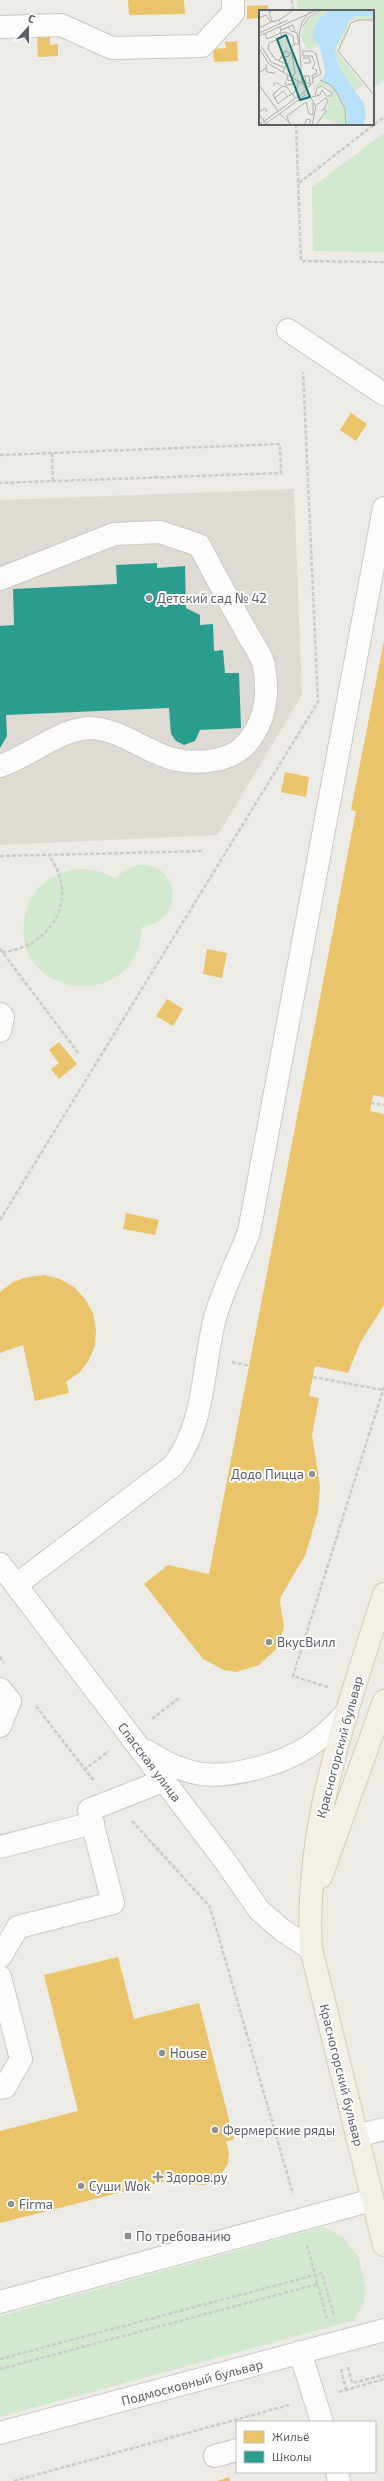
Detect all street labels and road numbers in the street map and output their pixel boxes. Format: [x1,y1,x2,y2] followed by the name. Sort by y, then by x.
[312,1674,366,1820] street label: Красногорский бульвар
[115,1719,185,1805] street label: Спасская улица
[317,2002,367,2148] street label: Красногорский бульвар
[119,2355,265,2409] street label: Подмосковный бульвар

